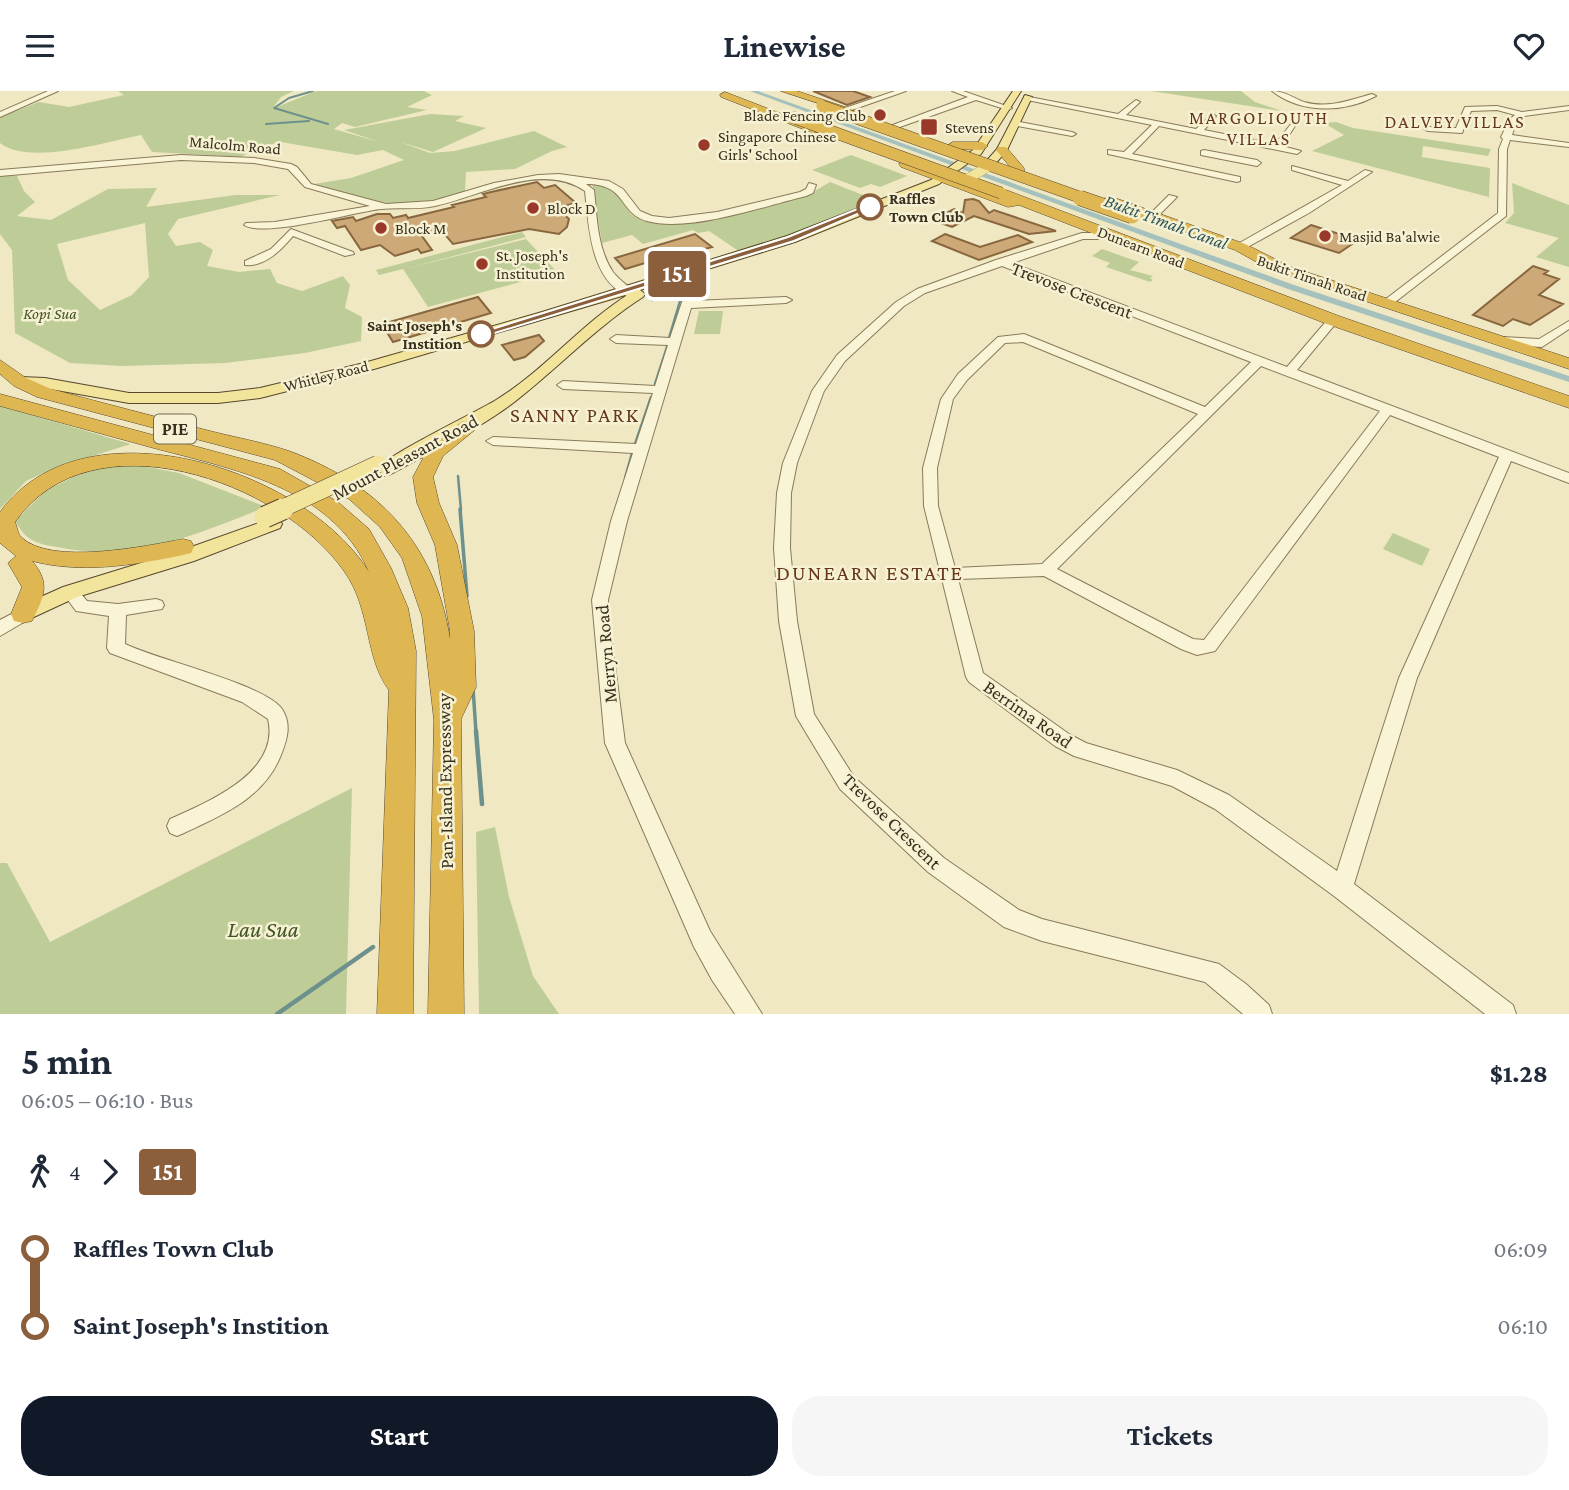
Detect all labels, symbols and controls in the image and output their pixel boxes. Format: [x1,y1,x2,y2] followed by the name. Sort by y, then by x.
[21,27,59,65] icon: menu
[1510,27,1548,65] icon: heart
[723,28,846,64] text: Linewise
[744,107,866,125] place label: Blade Fencing Club
[872,107,888,123] marker: Blade Fencing Club
[1189,108,1329,149] district label: MARGOLIOUTH VILLAS
[1384,112,1526,132] district label: DALVEY VILLAS
[919,117,939,137] marker: Stevens
[945,119,994,136] place label: Stevens
[718,128,836,163] place label: Singapore Chinese Girls' School
[188,133,282,158] street label: Malcolm Road
[696,137,712,153] marker: Singapore Chinese Girls' School
[889,190,964,225] place label: Raffles Town Club
[1102,190,1231,254] water label: Bukit Timah Canal
[857,194,883,220] marker: Raffles Town Club
[525,200,541,216] marker: Block D
[547,200,596,217] place label: Block D
[373,220,389,236] marker: Block M
[395,220,446,237] place label: Block M
[1095,223,1187,272] street label: Dunearn Road
[1317,228,1333,244] marker: Masjid Ba'alwie
[1339,228,1440,246] place label: Masjid Ba'alwie
[496,247,568,282] place label: St. Joseph's Institution
[637,251,717,297] line badge: 151
[1255,251,1369,305] street label: Bukit Timah Road
[474,256,490,272] marker: St. Joseph's Institution
[1008,257,1136,323] street label: Trevose Crescent
[662,260,692,287] text: 151
[23,305,77,323] park label: Kopi Sua
[367,317,462,352] place label: Saint Joseph's Instition
[468,321,494,347] marker: Saint Joseph's Instition
[282,357,371,396] street label: Whitley Road
[510,403,640,427] district label: SANNY PARK
[329,410,481,504] street label: Mount Pleasant Road
[154,415,196,443] road number: PIE
[776,561,964,585] district label: DUNEARN ESTATE
[591,604,621,704] street label: Merryn Road
[980,676,1076,752] street label: Berrima Road
[433,693,457,869] street label: Pan-Island Expressway
[839,769,946,874] street label: Trevose Crescent
[227,916,299,942] park label: Lau Sua
[21,1040,112,1082] text: 5 min
[1490,1059,1548,1088] text: $1.28
[21,1087,193,1113] text: 06:05 – 06:10 · Bus
[21,1153,59,1191] icon: walk
[91,1153,129,1191] icon: forward
[153,1158,182,1185] text: 151
[69,1159,81,1185] text: 4
[73,1234,274,1263] text: Raffles Town Club
[1493,1236,1548,1262] text: 06:09
[73,1311,329,1340] text: Saint Joseph's Instition
[1497,1313,1548,1339] text: 06:10
[21,1396,778,1476] button: Start
[792,1396,1548,1476] button: Tickets

